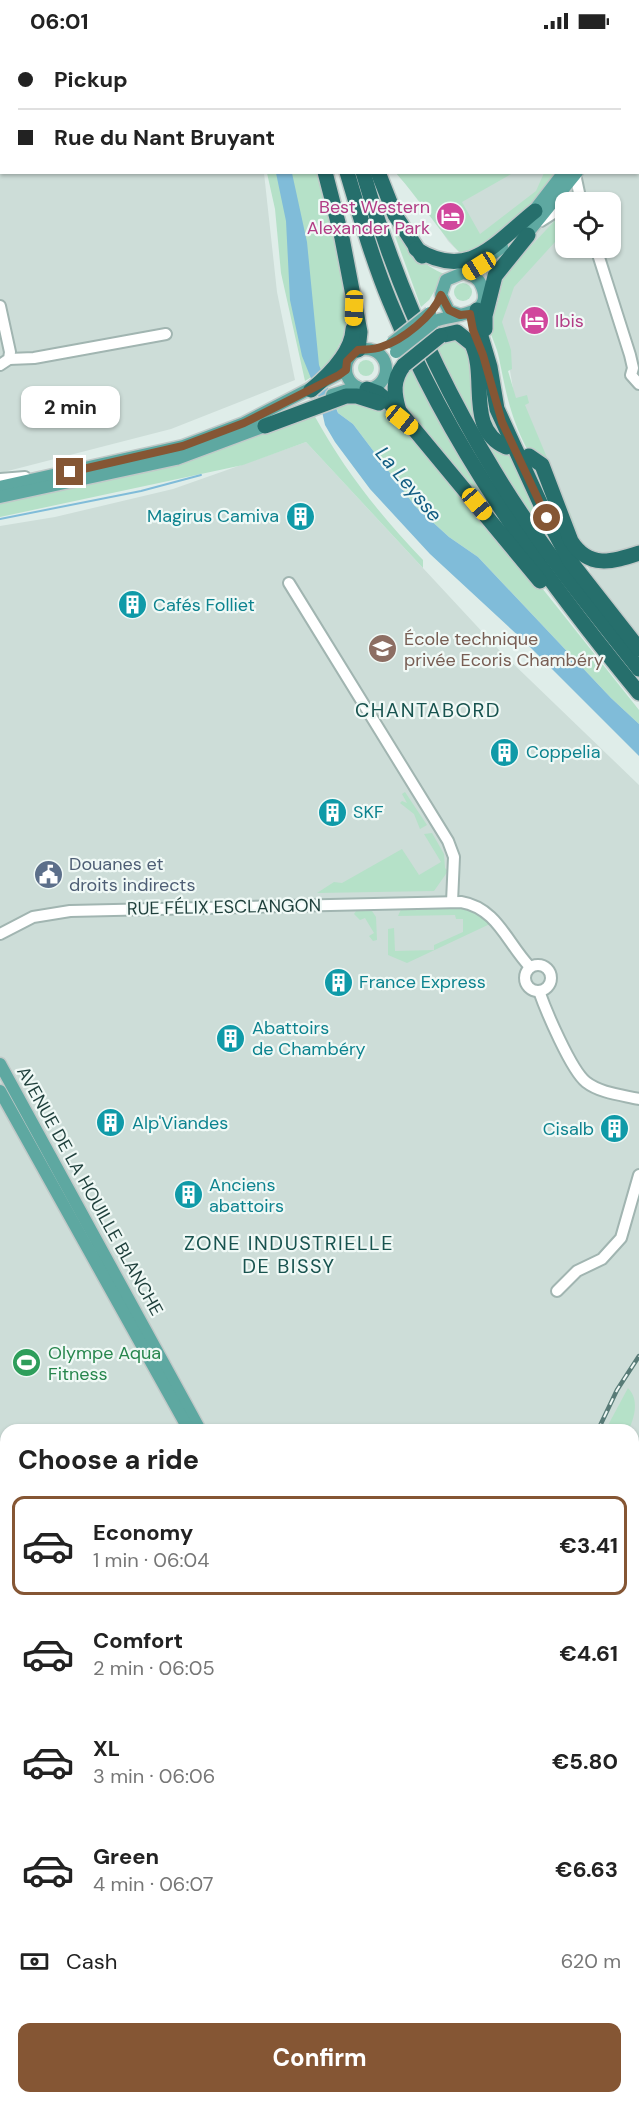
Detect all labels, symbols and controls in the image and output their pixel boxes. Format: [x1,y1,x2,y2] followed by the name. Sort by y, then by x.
[30,7,89,36] text: 06:01
[54,65,128,94] text: Pickup
[54,123,275,152] text: Rue du Nant Bruyant
[555,192,621,258] map controls
[555,192,621,258] button: locate
[307,195,430,240] place label: Best Western Alexander Park
[435,201,467,233] hotel icon: Best Western Alexander Park
[459,249,499,283] car
[344,290,364,326] car
[518,305,550,337] hotel icon: Ibis
[555,309,584,333] place label: Ibis
[20,385,119,427] callout: 2 min
[44,394,97,420] text: 2 min
[382,402,422,438] car
[370,441,448,527] water label: La Leysse
[56,458,83,485] route end
[459,484,495,524] car
[284,500,316,532] building icon: Magirus Camiva
[147,504,279,528] place label: Magirus Camiva
[533,504,560,531] route start
[116,589,148,621] building icon: Cafés Folliet
[153,593,255,617] place label: Cafés Folliet
[404,627,604,672] place label: École technique privée Ecoris Chambéry
[367,633,399,665] school or university icon: École technique privée Ecoris Chambéry
[355,697,501,723] district label: CHANTABORD
[489,736,521,768] building icon: Coppelia
[526,740,600,764] place label: Coppelia
[316,796,348,828] building icon: SKF
[353,800,384,824] place label: SKF
[69,852,195,897] place label: Douanes et droits indirects
[32,858,64,890] public building icon: Douanes et droits indirects
[127,893,321,921] street label: RUE FÉLIX ESCLANGON
[322,966,354,998] building icon: France Express
[359,970,486,994] place label: France Express
[252,1016,366,1061] place label: Abattoirs de Chambéry
[215,1022,247,1054] building icon: Abattoirs de Chambéry
[11,1062,169,1320] street label: AVENUE DE LA HOUILLE BLANCHE
[95,1107,127,1139] building icon: Alp'Viandes
[132,1111,228,1135] place label: Alp'Viandes
[599,1113,631,1145] building icon: Cisalb
[543,1117,594,1141] place label: Cisalb
[209,1173,284,1218] place label: Anciens abattoirs
[172,1179,204,1211] building icon: Anciens abattoirs
[184,1230,394,1279] district label: ZONE INDUSTRIELLE DE BISSY
[48,1341,161,1386] place label: Olympe Aqua Fitness
[11,1347,43,1379] sports icon: Olympe Aqua Fitness
[18,1442,199,1477] text: Choose a ride
[93,1518,193,1547] text: Economy
[21,1519,75,1573] icon: car
[560,1531,618,1560] text: €3.41
[93,1547,209,1573] text: 1 min · 06:04
[93,1626,183,1655] text: Comfort
[21,1627,75,1681] icon: car
[559,1639,618,1668] text: €4.61
[93,1655,215,1681] text: 2 min · 06:05
[93,1734,120,1763] text: XL
[21,1735,75,1789] icon: car
[552,1747,618,1776] text: €5.80
[93,1763,215,1789] text: 3 min · 06:06
[93,1842,159,1871] text: Green
[21,1843,75,1897] icon: car
[555,1855,618,1884] text: €6.63
[93,1871,214,1897] text: 4 min · 06:07
[18,1945,51,1978] icon: cash
[66,1947,117,1976] text: Cash
[561,1948,621,1974] text: 620 m
[18,2023,621,2092] button: Confirm

